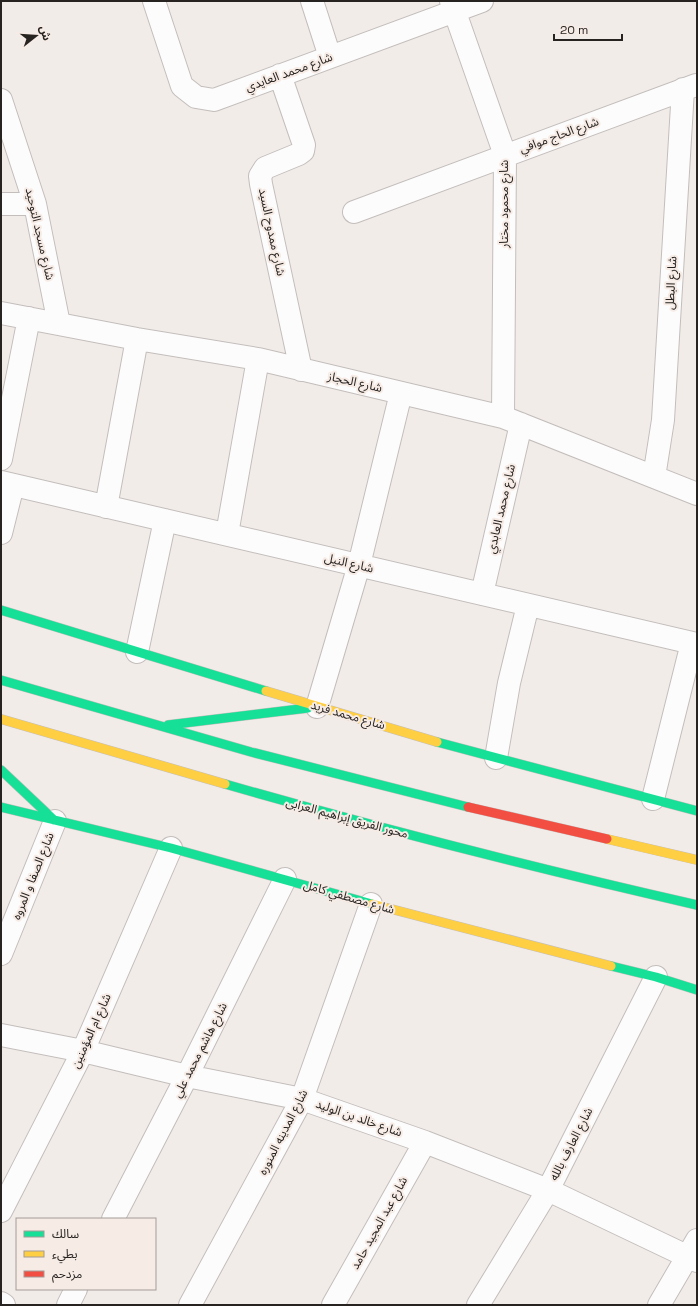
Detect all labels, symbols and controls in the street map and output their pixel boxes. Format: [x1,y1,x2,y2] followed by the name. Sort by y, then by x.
[16,16,56,56] north arrow
[554,16,622,42] scale bar
[560,22,588,38] text: 20 m
[37,24,54,42] text: ش
[243,49,335,97] street label: شارع محمد العايدي
[517,113,602,158] street label: شارع الحاج موافي
[496,160,513,249] street label: شارع محمود مختار
[21,186,58,282] street label: شارع مسجد التوحيد
[254,187,289,278] street label: شارع ممدوح السيد
[662,256,681,310] street label: شارع البطل
[325,368,384,397] street label: شارع الحجاز
[483,463,521,556] street label: شارع محمد العابدي
[323,550,375,577] street label: شارع النيل
[309,697,387,734] street label: شارع محمد فريد
[284,794,410,843] street label: محور الفريق إبراهيم العرابى
[8,830,59,922] street label: شارع الصفا و المروه
[301,876,396,919] street label: شارع مصطفي كامل
[67,991,116,1071] street label: شارع ام المؤمنين
[169,1000,233,1101] street label: شارع هاشم محمد علي
[255,1087,312,1178] street label: شارع المدينه المنوره
[313,1096,404,1141] street label: شارع خالد بن الوليد
[546,1105,597,1184] street label: شارع العارف بالله
[347,1174,412,1273] street label: شارع عبد المجيد حامد
[16,1218,156,1290] legend
[52,1226,79,1242] text: سالك
[52,1246,78,1264] text: بطيء
[52,1266,82,1283] text: مزدحم

